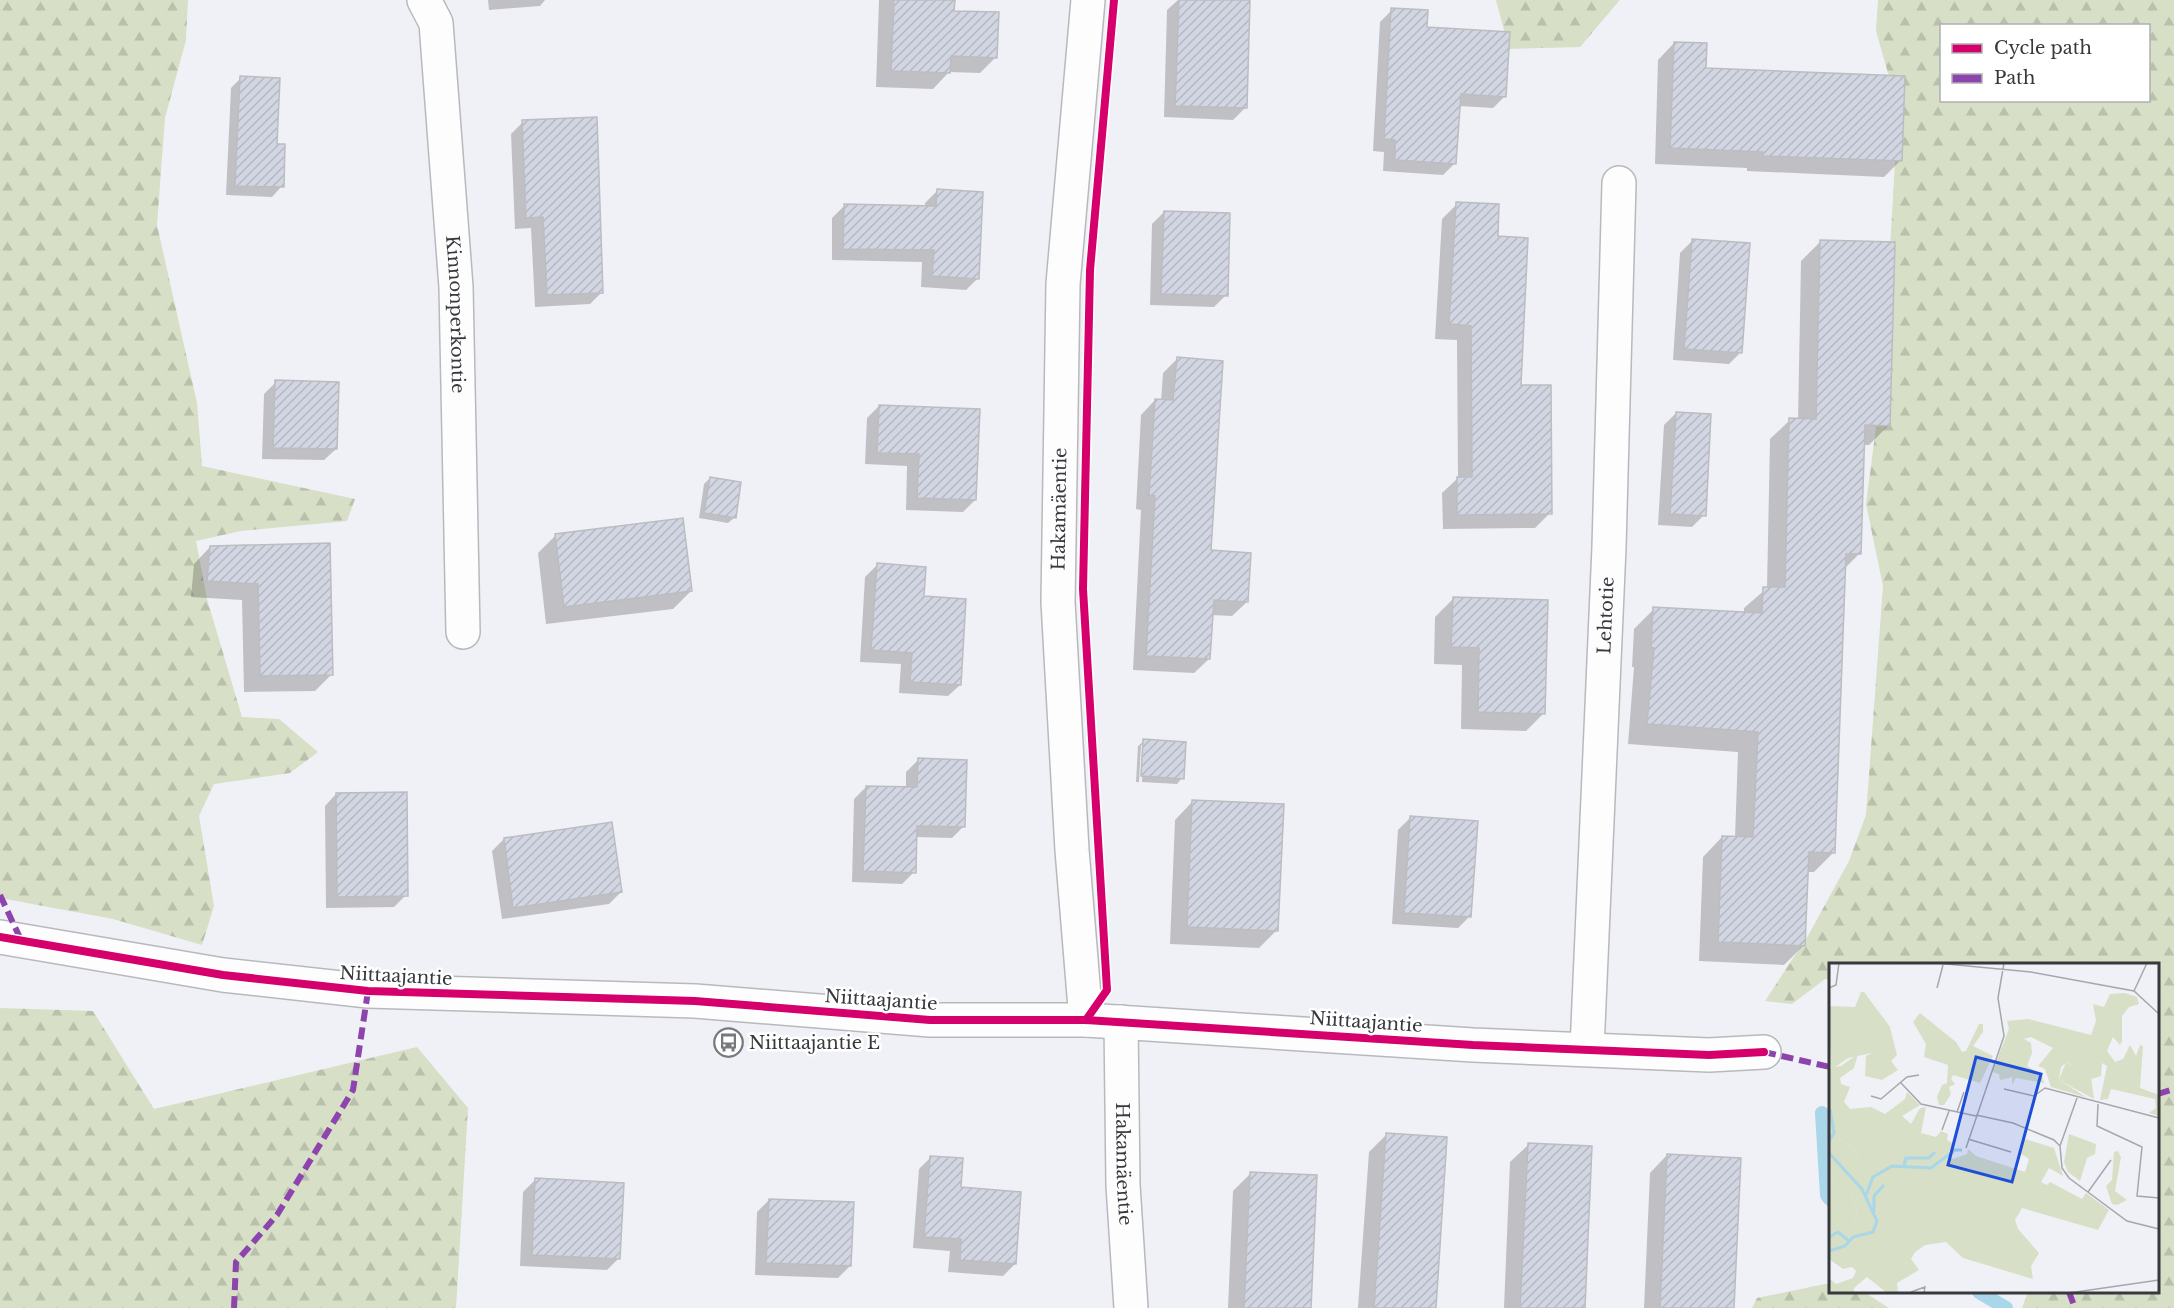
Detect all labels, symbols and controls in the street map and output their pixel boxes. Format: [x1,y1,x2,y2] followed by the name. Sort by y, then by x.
[1940,24,2150,102] legend
[1994,37,2092,59] text: Cycle path
[1994,67,2035,89] text: Path
[441,234,469,394] street label: Kinnonperkontie
[1047,447,1071,571] street label: Hakamäentie
[1593,576,1619,655] street label: Lehtotie
[339,962,453,990] street label: Niittaajantie
[1829,963,2159,1293] inset map
[824,985,938,1015] street label: Niittaajantie
[1309,1007,1423,1037] street label: Niittaajantie
[712,1027,744,1059] bus stop icon: Niittaajantie E
[749,1032,880,1054] place label: Niittaajantie E
[1111,1102,1137,1226] street label: Hakamäentie

